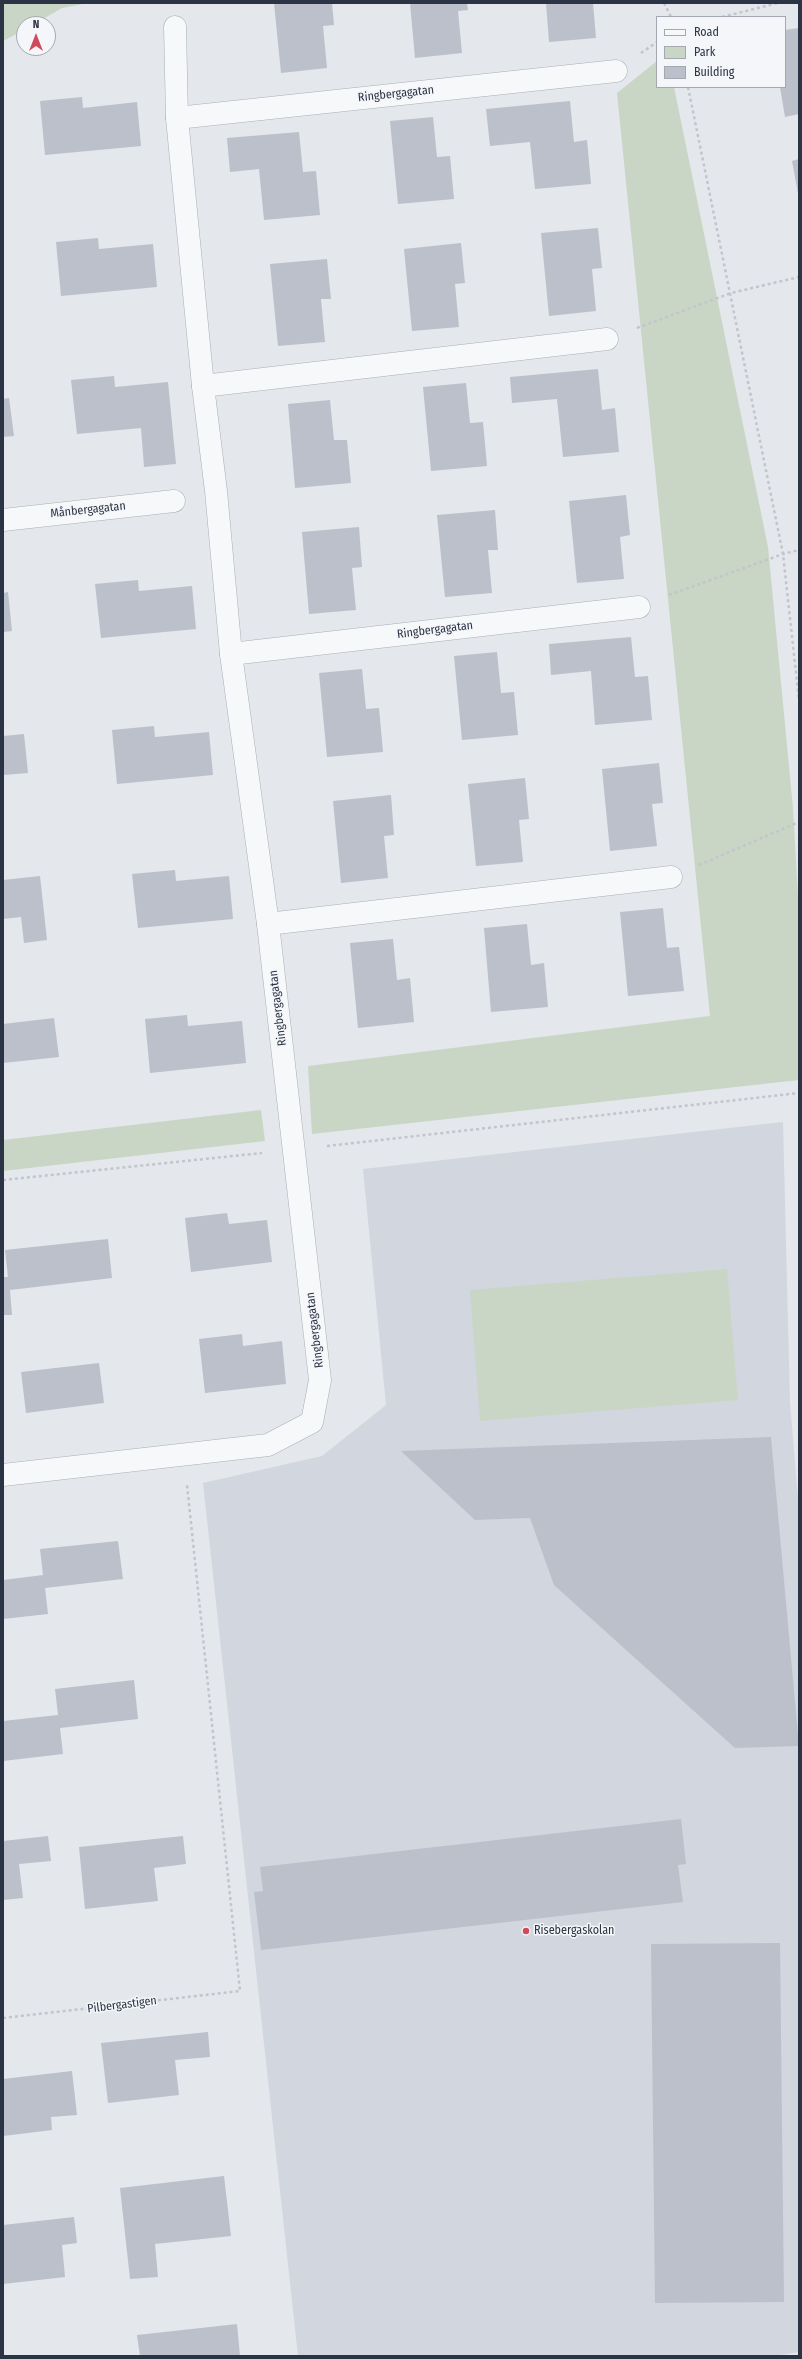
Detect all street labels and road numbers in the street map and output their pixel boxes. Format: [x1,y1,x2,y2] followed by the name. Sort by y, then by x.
[357,83,435,105] street label: Ringbergagatan
[50,499,126,521] street label: Månbergagatan
[396,618,474,642] street label: Ringbergagatan
[266,969,290,1047] street label: Ringbergagatan
[303,1291,327,1369] street label: Ringbergagatan
[86,1994,158,2016] street label: Pilbergastigen

